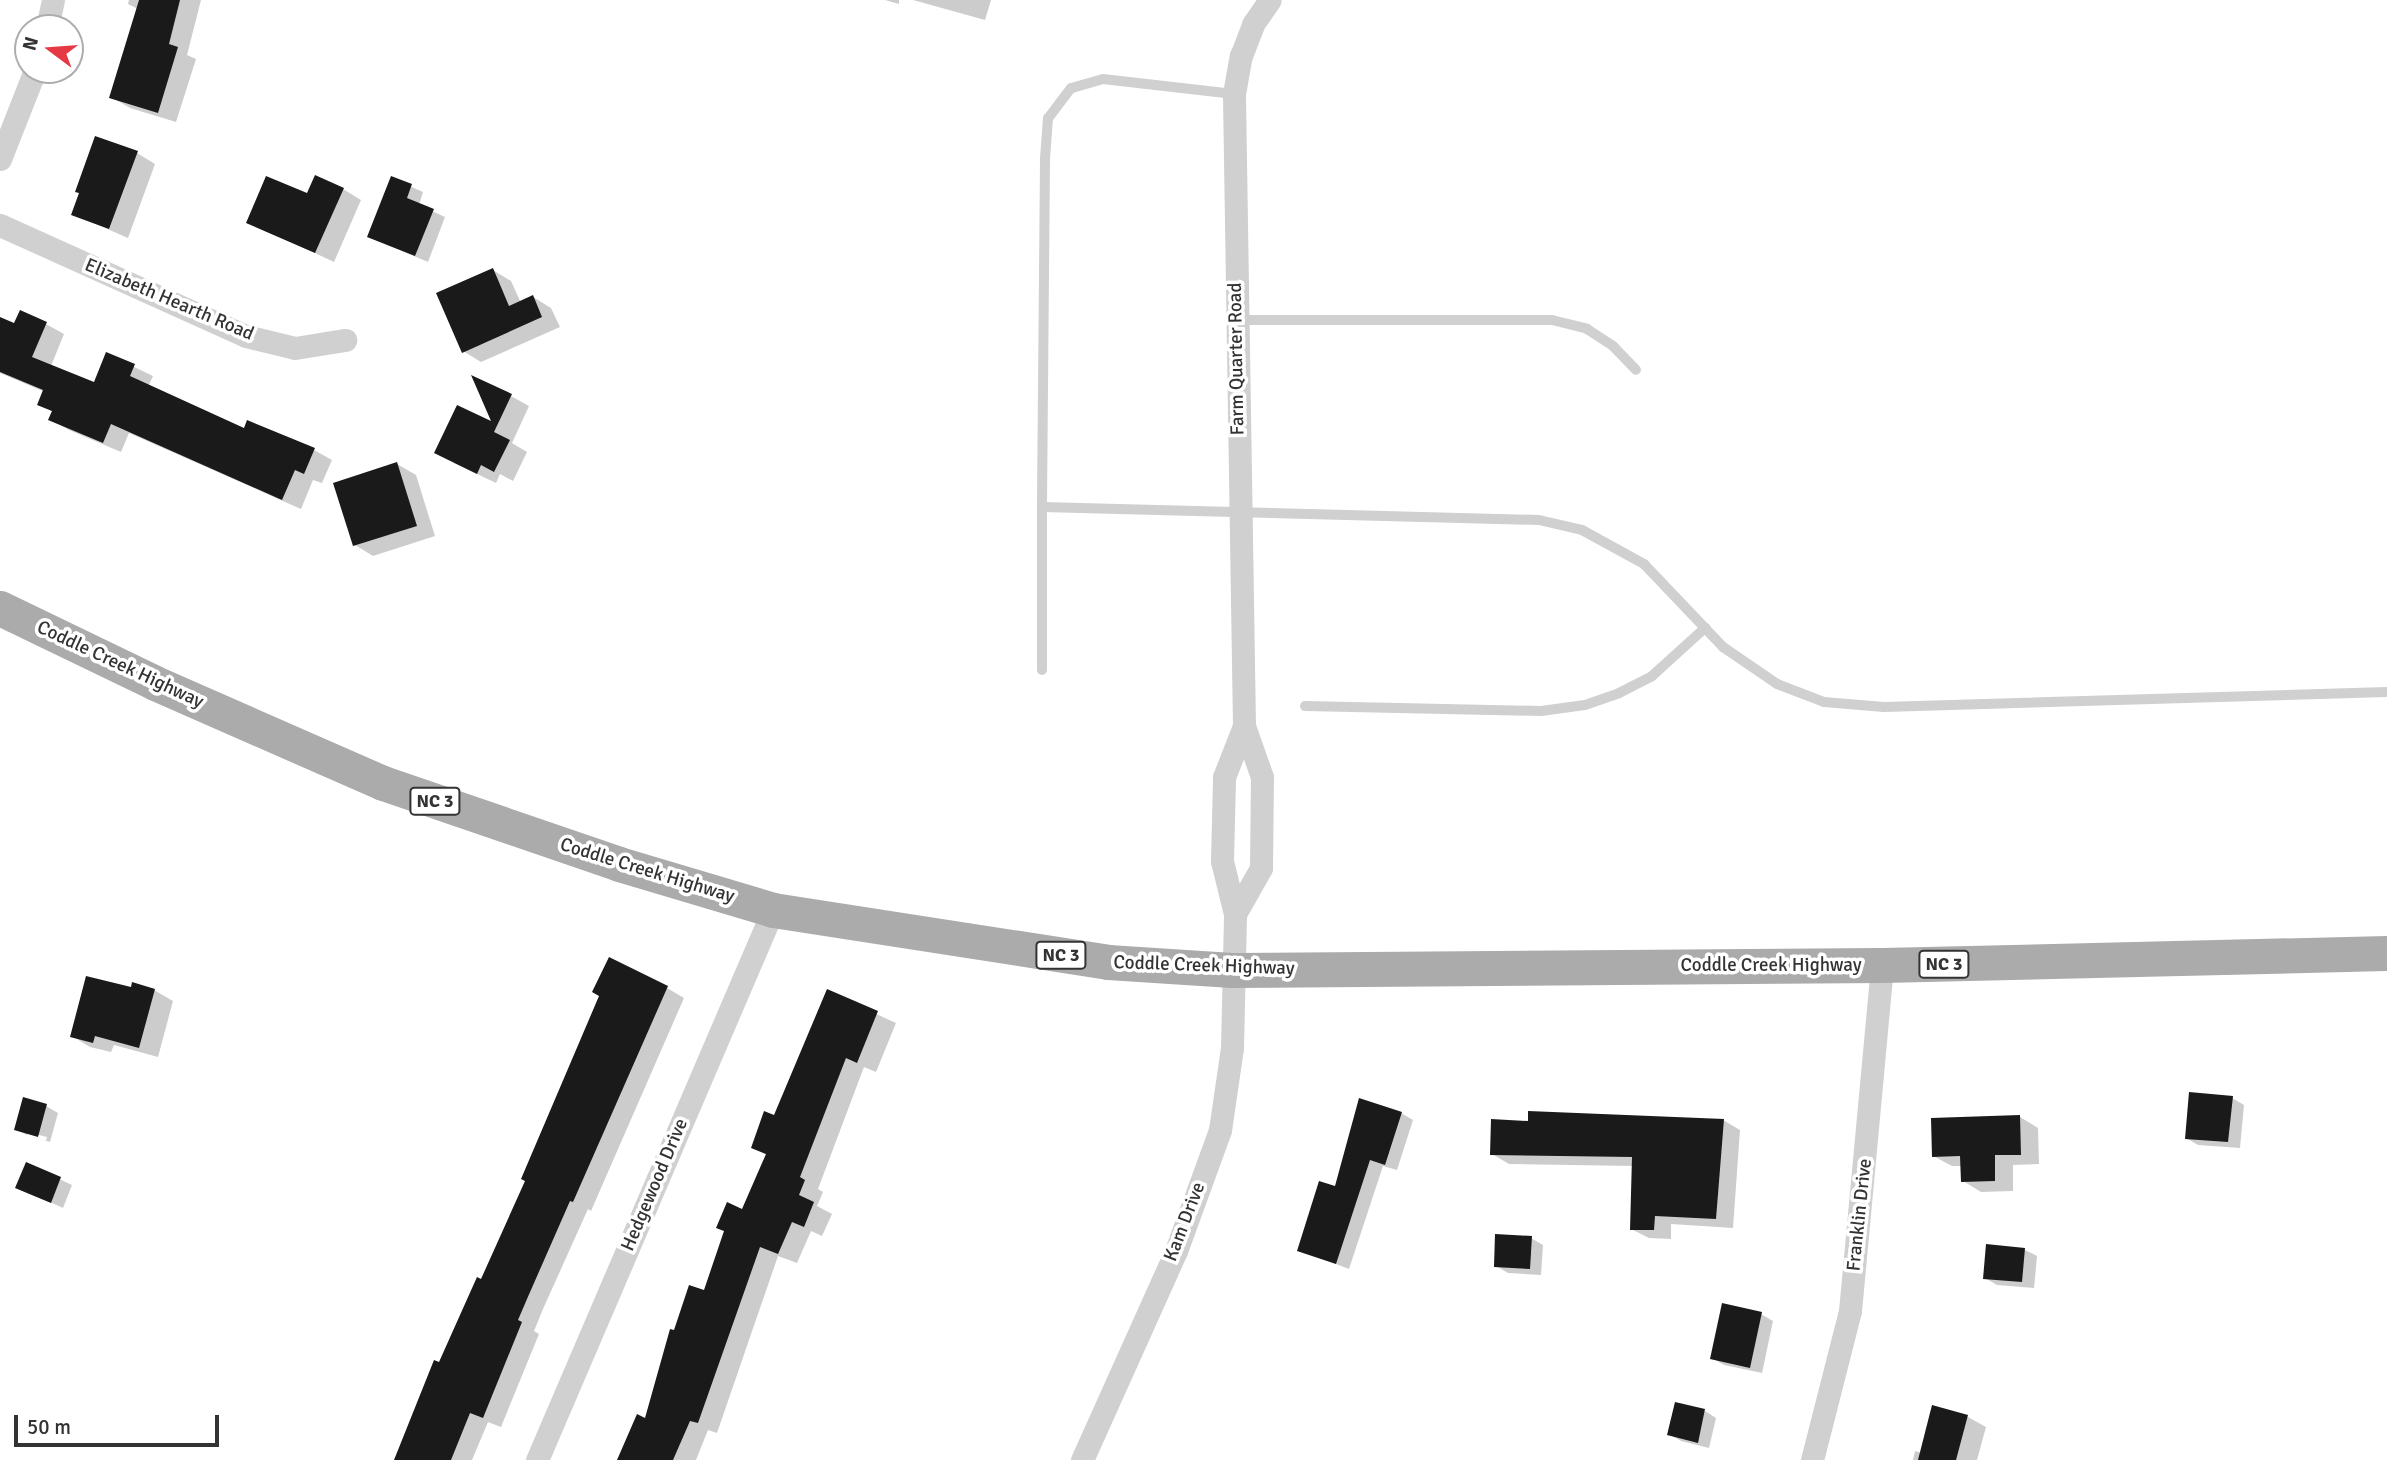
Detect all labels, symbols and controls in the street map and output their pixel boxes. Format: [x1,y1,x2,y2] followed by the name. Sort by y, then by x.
[14,14,84,84] north arrow
[17,34,44,53] text: N
[81,254,257,346] street label: Elizabeth Hearth Road
[1224,282,1250,436] street label: Farm Quarter Road
[33,616,207,714] street label: Coddle Creek Highway
[409,786,461,816] road number: NC 3
[557,834,737,908] street label: Coddle Creek Highway
[1035,940,1087,970] road number: NC 3
[1918,950,1970,979] road number: NC 3
[1113,951,1295,981] street label: Coddle Creek Highway
[1680,955,1862,977] street label: Coddle Creek Highway
[617,1115,693,1255] street label: Hedgewood Drive
[1843,1157,1877,1273] street label: Franklin Drive
[1160,1179,1210,1265] street label: Kam Drive
[18,1400,222,1444] scale bar
[27,1414,71,1440] text: 50 m

